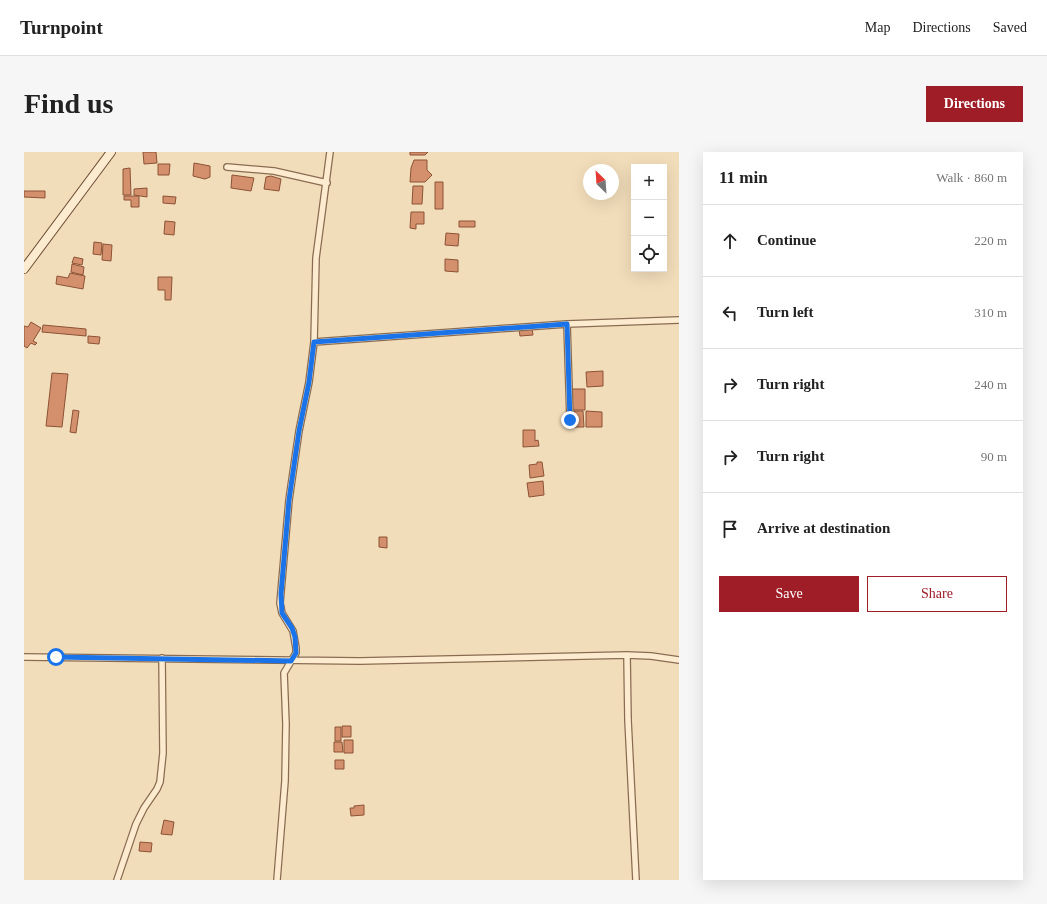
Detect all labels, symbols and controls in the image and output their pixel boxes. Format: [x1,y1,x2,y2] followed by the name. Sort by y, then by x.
[20,17,103,38] text: Turnpoint
[865,20,890,35] text: Map
[912,20,971,35] text: Directions
[993,20,1027,35] text: Saved
[926,86,1023,122] button: Directions
[24,88,114,119] text: Find us
[583,164,619,200] north arrow
[631,164,667,272] map controls
[631,164,667,200] button: +
[719,168,768,187] text: 11 min
[936,170,1007,185] text: Walk · 860 m
[631,200,667,236] button: −
[719,230,741,252] icon: ahead
[757,232,816,248] text: Continue
[974,233,1007,248] text: 220 m
[631,236,667,272] button: locate
[719,302,741,324] icon: left
[757,304,814,320] text: Turn left
[974,305,1007,320] text: 310 m
[719,374,741,396] icon: right
[757,376,824,392] text: Turn right
[974,377,1007,392] text: 240 m
[561,411,579,429] route end
[719,446,741,468] icon: right
[757,448,824,464] text: Turn right
[981,449,1007,464] text: 90 m
[719,518,741,540] icon: arrive
[757,520,890,536] text: Arrive at destination
[719,576,859,612] button: Save
[867,576,1007,612] button: Share
[47,648,65,666] route start

